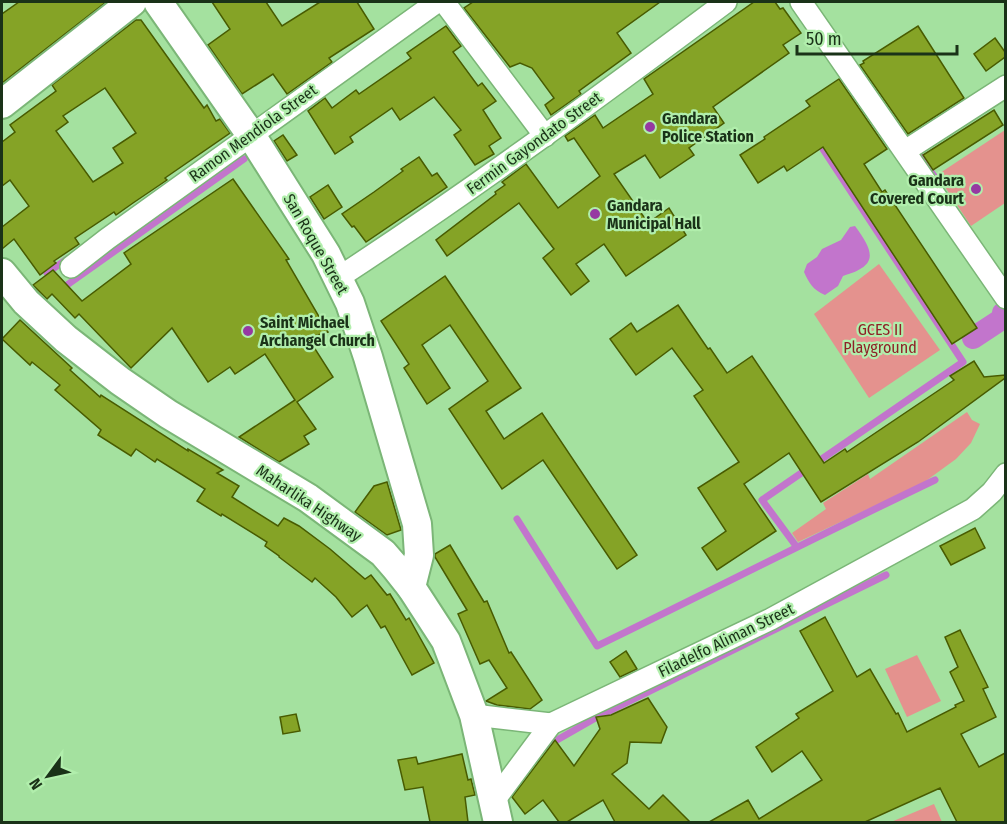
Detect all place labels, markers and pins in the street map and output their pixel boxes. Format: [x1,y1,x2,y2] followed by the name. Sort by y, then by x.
[662,109,754,146] place label: Gandara Police Station
[643,120,657,134] marker: Gandara Police Station
[870,171,964,208] place label: Gandara Covered Court
[969,182,983,196] marker: Gandara Covered Court
[607,196,701,233] place label: Gandara Municipal Hall
[588,207,602,221] marker: Gandara Municipal Hall
[259,313,375,350] place label: Saint Michael Archangel Church
[241,324,255,338] marker: Saint Michael Archangel Church

